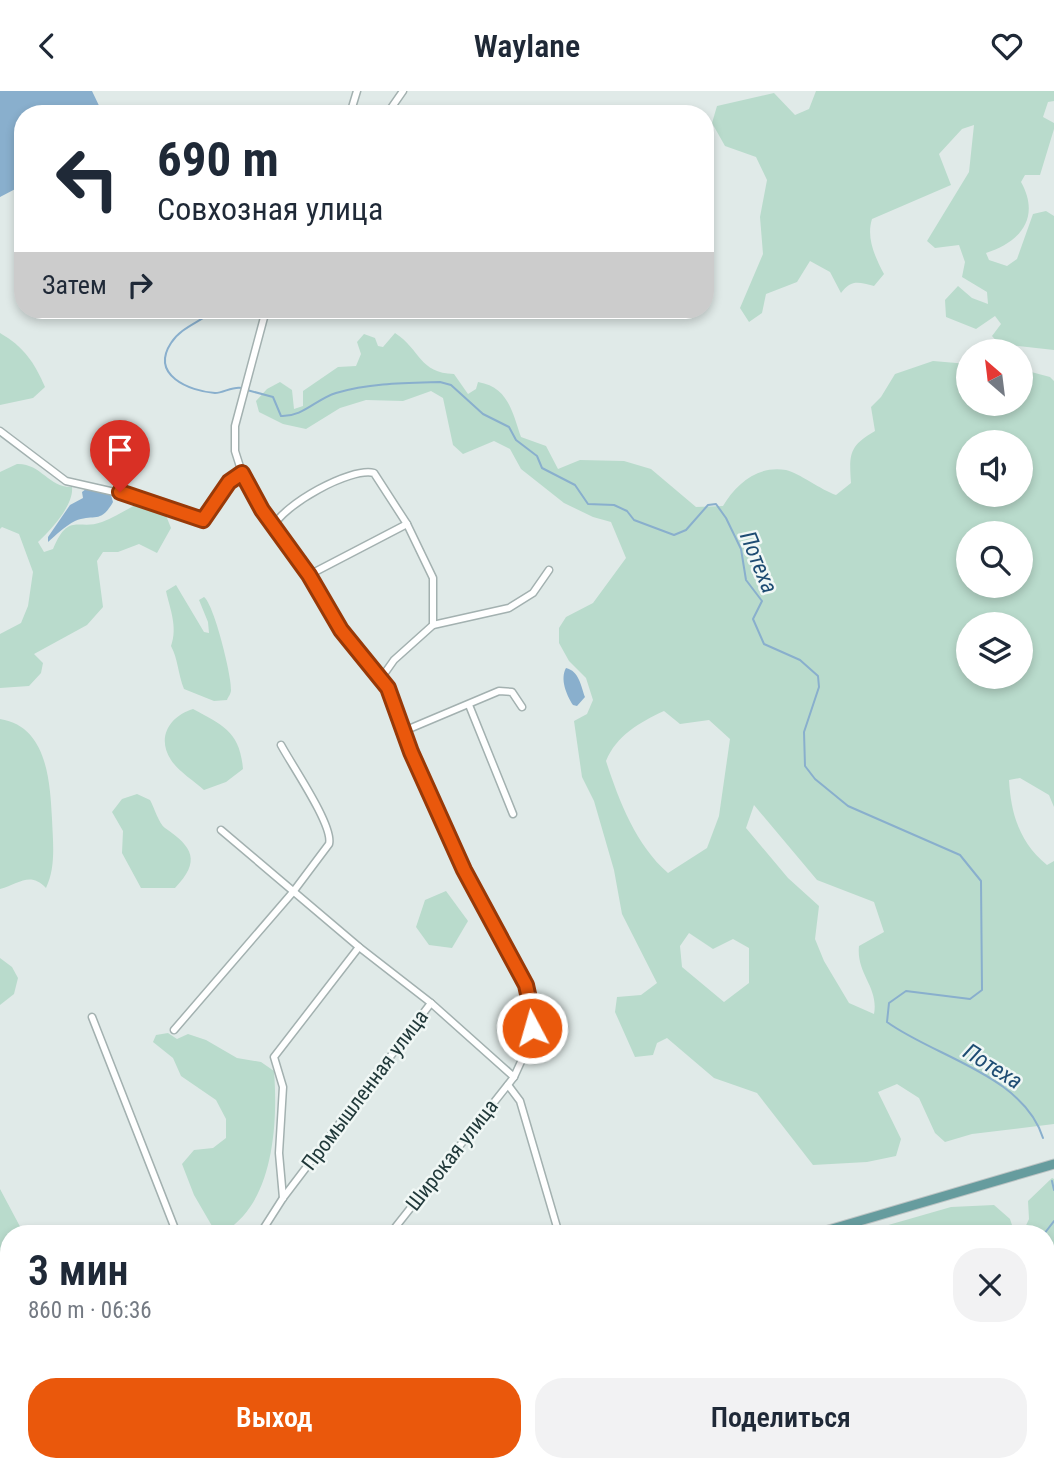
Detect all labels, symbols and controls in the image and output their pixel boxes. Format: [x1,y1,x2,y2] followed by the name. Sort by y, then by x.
[28,27,66,65] icon: back
[474,27,580,65] text: Waylane
[988,27,1026,65] icon: heart
[157,131,279,188] text: 690 m
[42,133,133,224] icon: left
[157,190,383,228] text: Совхозная улица
[121,266,159,304] icon: right
[42,270,107,300] text: Затем
[956,339,1032,417] north arrow
[956,339,1033,689] map controls
[90,420,150,492] pin
[956,430,1033,507] button: sound
[101,431,139,469] icon: arrive
[956,521,1033,598] button: search
[734,527,783,597] water label: Потеха
[956,612,1033,689] button: layers
[495,991,569,1065] position arrow
[297,1005,433,1175] street label: Промышленная улица
[958,1038,1027,1095] water label: Потеха
[401,1095,503,1215] street label: Широкая улица
[28,1246,129,1295] text: 3 мин
[953,1248,1027,1322] button: close
[28,1297,152,1324] text: 860 m · 06:36
[28,1378,521,1458] button: Выход
[535,1378,1027,1458] button: Поделиться

